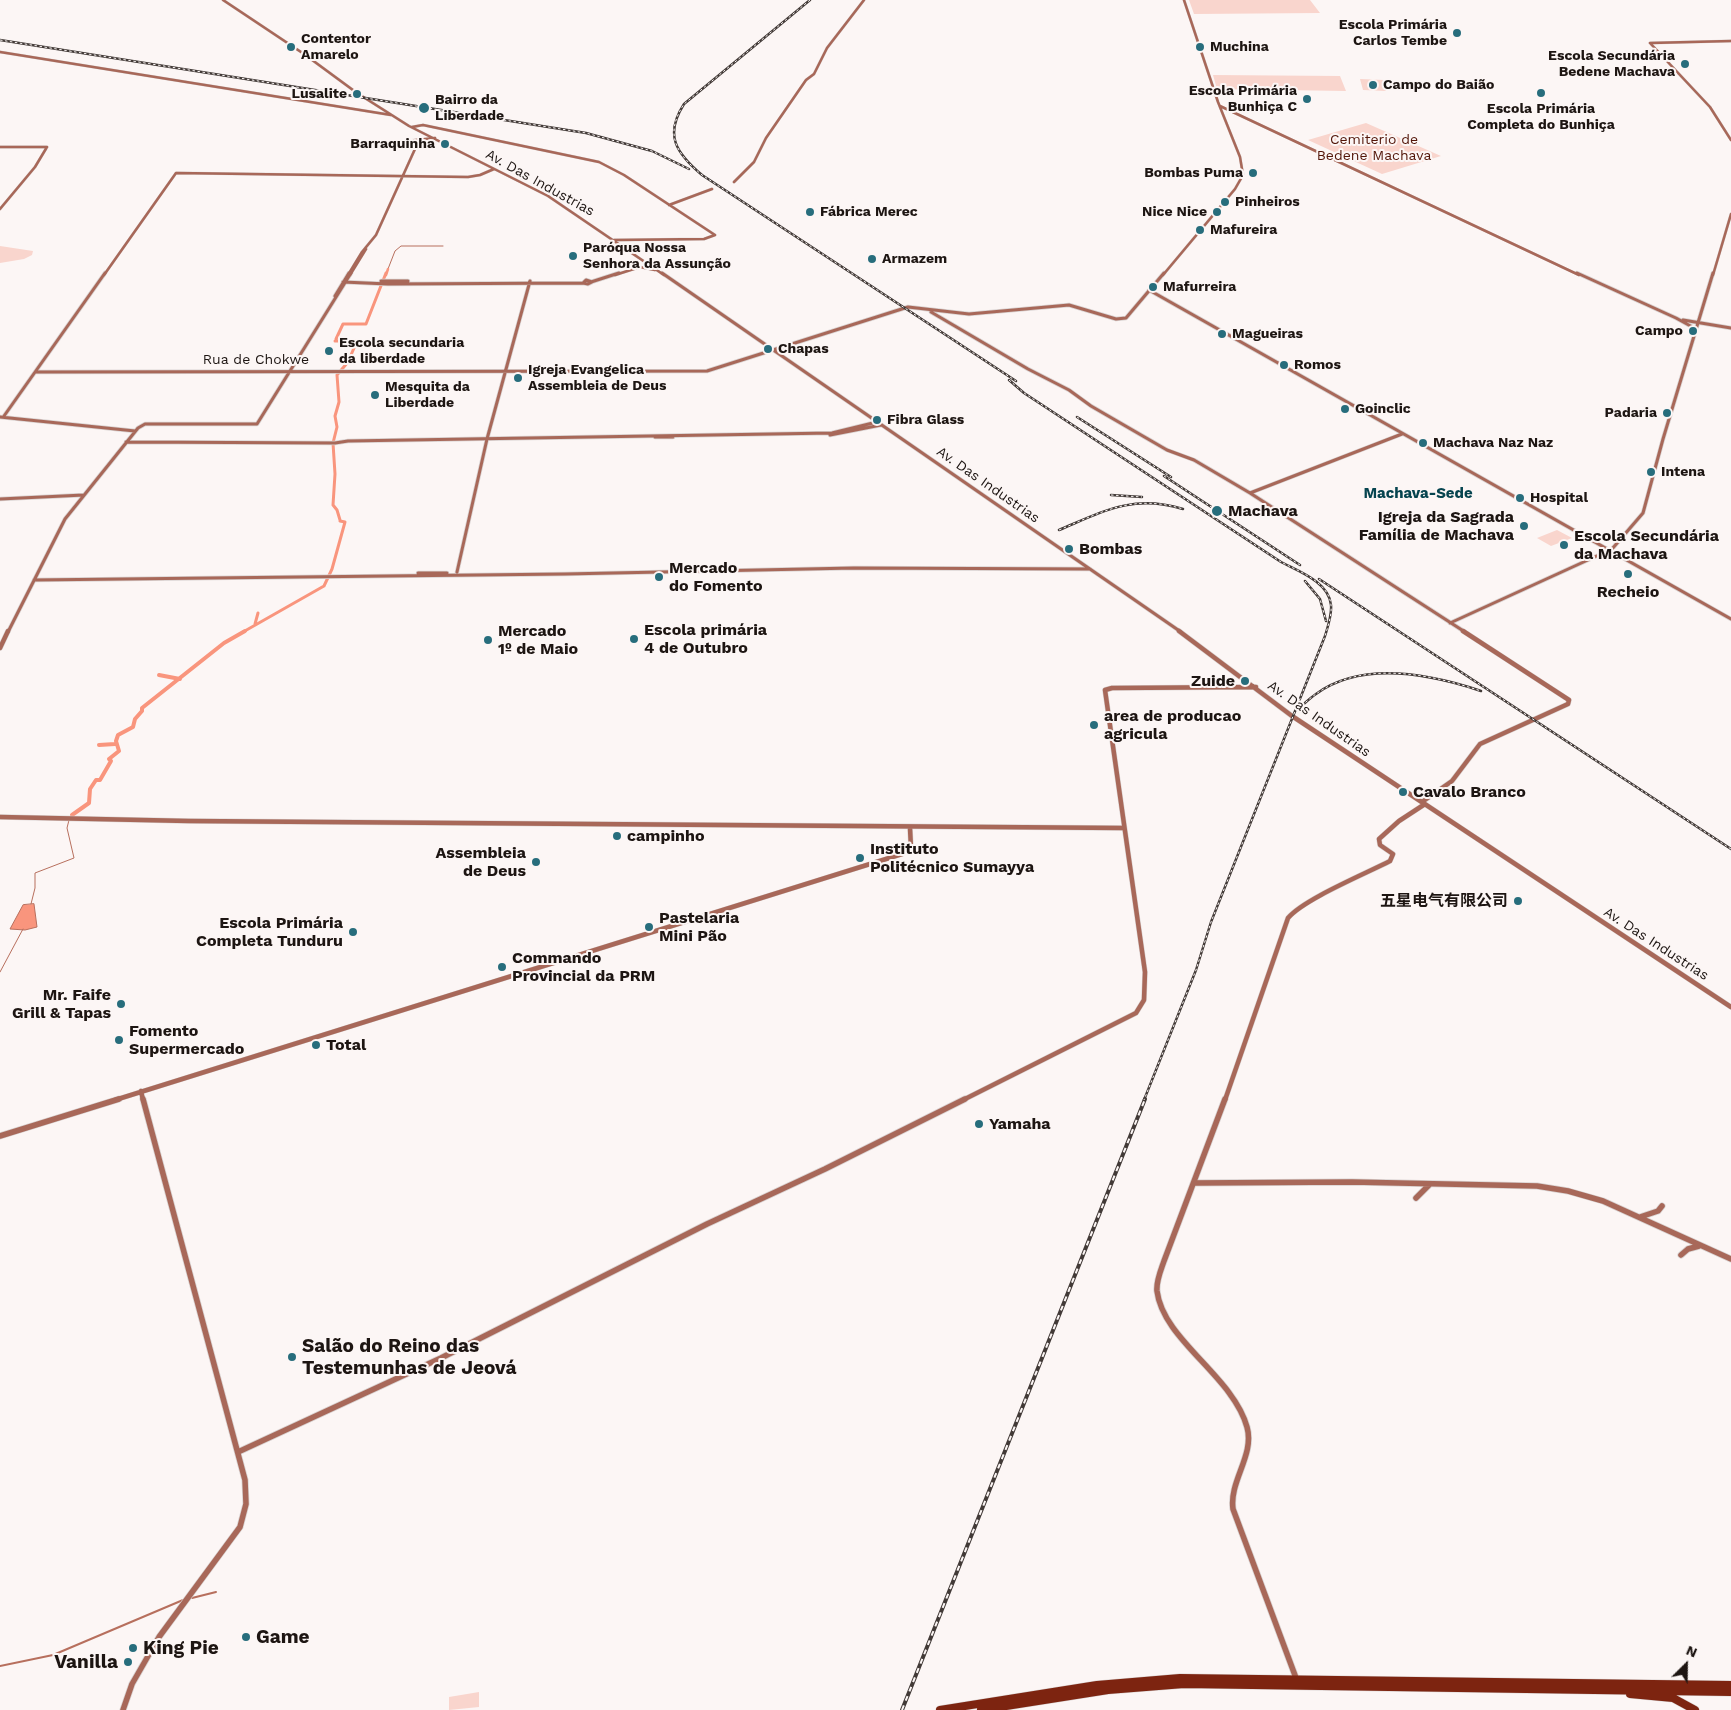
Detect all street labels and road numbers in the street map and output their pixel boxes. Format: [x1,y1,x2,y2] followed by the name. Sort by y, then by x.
[483,146,597,220] street label: Av. Das Industrias
[203,352,309,368] street label: Rua de Chokwe
[933,443,1043,527] street label: Av. Das Industrias
[1264,677,1374,761] street label: Av. Das Industrias
[1600,904,1712,984] street label: Av. Das Industrias

